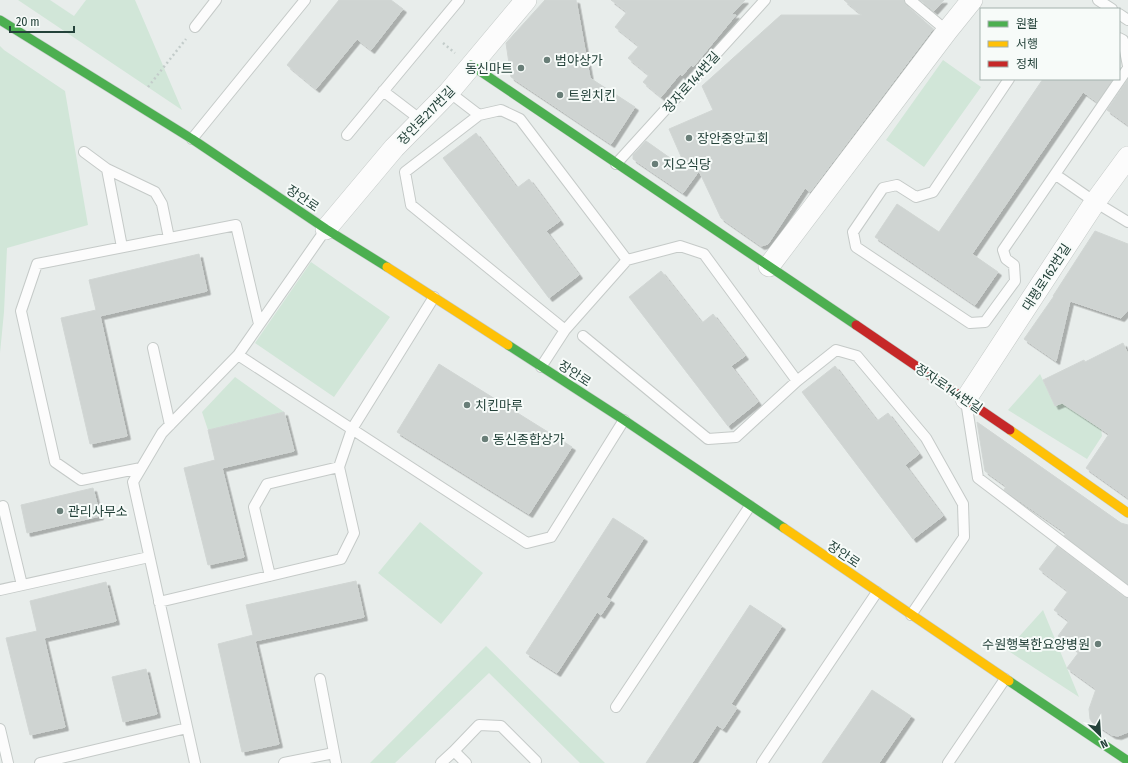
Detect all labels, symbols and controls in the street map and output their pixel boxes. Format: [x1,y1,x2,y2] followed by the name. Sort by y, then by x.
[10,8,74,34] scale bar
[980,8,1120,80] legend
[16,15,40,29] text: 20 m
[1016,17,1038,31] text: 원활
[1016,37,1038,51] text: 서행
[660,49,723,116] street label: 정자로144번길
[555,53,603,68] place label: 범야상가
[542,55,552,65] marker: 범야상가
[1016,57,1038,71] text: 정체
[465,61,513,76] place label: 동신마트
[516,63,526,73] marker: 동신마트
[395,83,458,148] street label: 장안로217번길
[568,88,616,103] place label: 트윈치킨
[555,90,565,100] marker: 트윈치킨
[697,131,769,146] place label: 장안중앙교회
[684,133,694,143] marker: 장안중앙교회
[663,157,711,172] place label: 지오식당
[650,159,660,169] marker: 지오식당
[284,182,322,215] street label: 장안로
[1019,241,1074,314] street label: 대평로162번길
[556,357,594,389] street label: 장안로
[912,361,985,416] street label: 정자로144번길
[475,398,523,413] place label: 치킨마루
[462,400,472,410] marker: 치킨마루
[493,432,565,447] place label: 동신종합상가
[480,434,490,444] marker: 동신종합상가
[68,504,128,519] place label: 관리사무소
[55,506,65,516] marker: 관리사무소
[825,538,863,571] street label: 장안로
[982,637,1090,652] place label: 수원행복한요양병원
[1093,639,1103,649] marker: 수원행복한요양병원
[1080,715,1120,755] north arrow
[1098,736,1110,751] text: N

